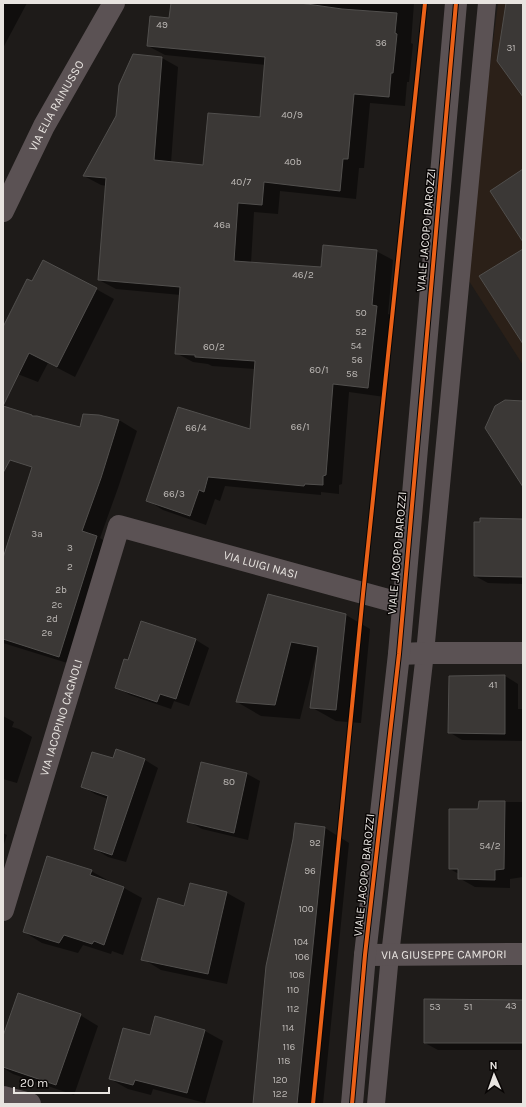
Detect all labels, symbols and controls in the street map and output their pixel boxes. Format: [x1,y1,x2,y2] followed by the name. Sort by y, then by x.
[156,19,168,31] house number: 49
[375,37,387,49] house number: 36
[506,42,516,54] house number: 31
[26,58,87,153] street label: VIA ELIA RAINUSSO
[281,109,303,121] house number: 40/9
[284,156,302,168] house number: 40b
[414,168,438,292] street label: VIALE JACOPO BAROZZI
[231,176,252,188] house number: 40/7
[214,219,230,231] house number: 46a
[292,269,314,281] house number: 46/2
[355,307,367,319] house number: 50
[355,326,367,338] house number: 52
[350,340,362,352] house number: 54
[203,341,225,353] house number: 60/2
[351,354,363,366] house number: 56
[309,364,329,376] house number: 60/1
[346,368,358,380] house number: 58
[290,421,310,433] house number: 66/1
[185,422,207,434] house number: 66/4
[163,488,185,500] house number: 66/3
[385,491,409,615] street label: VIALE JACOPO BAROZZI
[31,528,43,540] house number: 3a
[67,542,73,554] house number: 3
[222,548,299,582] street label: VIA LUIGI NASI
[67,561,73,573] house number: 2
[55,584,67,596] house number: 2b
[52,599,62,611] house number: 2c
[46,613,58,625] house number: 2d
[42,627,52,639] house number: 2e
[37,658,85,778] street label: VIA IACOPINO CAGNOLI
[489,679,497,691] house number: 41
[223,776,235,788] house number: 80
[351,813,377,937] street label: VIALE JACOPO BAROZZI
[309,837,321,849] house number: 92
[479,840,501,852] house number: 54/2
[304,865,316,877] house number: 96
[298,903,314,915] house number: 100
[294,936,309,948] house number: 104
[381,947,507,962] street label: VIA GIUSEPPE CAMPORI
[295,951,310,963] house number: 106
[289,969,305,981] house number: 108
[287,984,299,996] house number: 110
[505,1000,517,1012] house number: 43
[429,1001,441,1013] house number: 53
[464,1001,472,1013] house number: 51
[287,1003,299,1015] house number: 112
[282,1022,295,1034] house number: 114
[283,1041,295,1053] house number: 116
[278,1055,290,1067] house number: 118
[474,1055,514,1095] north arrow
[489,1059,498,1072] text: N
[14,1069,109,1095] scale bar
[272,1074,288,1086] house number: 120
[20,1076,48,1090] text: 20 m
[273,1088,288,1100] house number: 122

